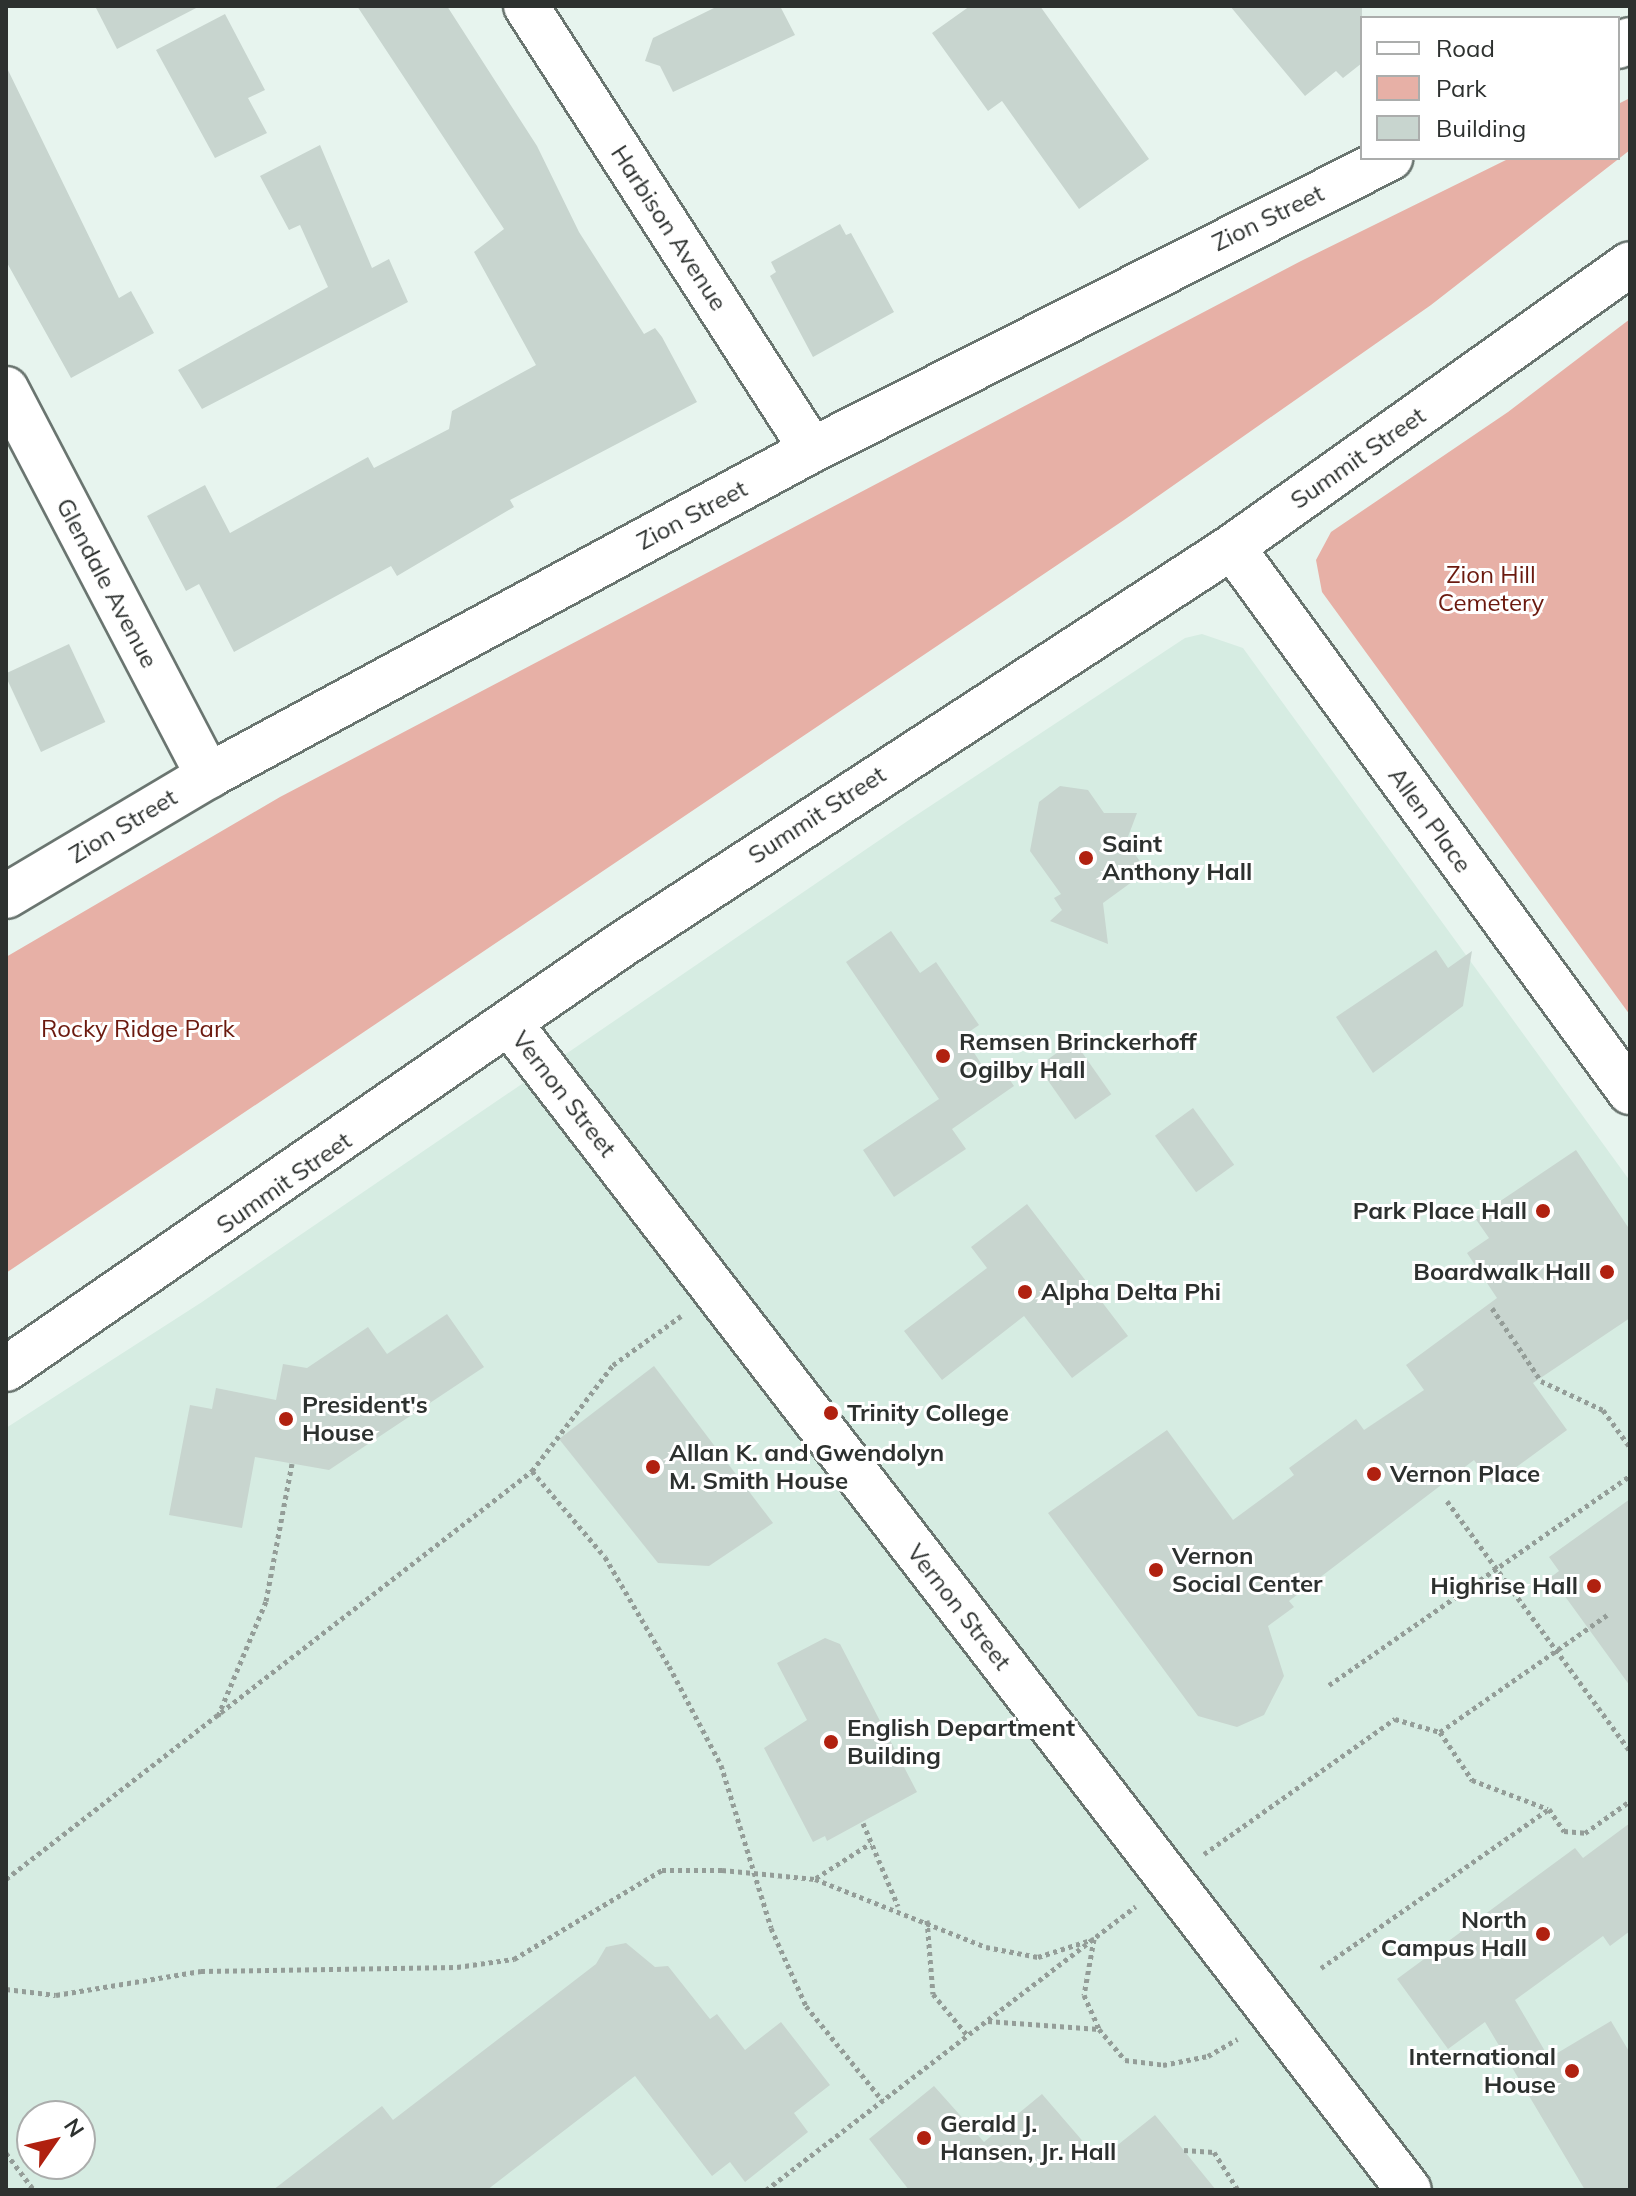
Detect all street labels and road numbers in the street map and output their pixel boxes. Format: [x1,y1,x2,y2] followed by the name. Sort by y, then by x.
[605,140,733,316] street label: Harbison Avenue
[1208,179,1328,257] street label: Zion Street
[1285,401,1431,515] street label: Summit Street
[632,474,752,556] street label: Zion Street
[50,493,164,673] street label: Glendale Avenue
[743,760,891,870] street label: Summit Street
[1382,762,1478,878] street label: Allen Place
[64,783,182,869] street label: Zion Street
[506,1025,622,1163] street label: Vernon Street
[211,1126,357,1240] street label: Summit Street
[901,1538,1017,1676] street label: Vernon Street

